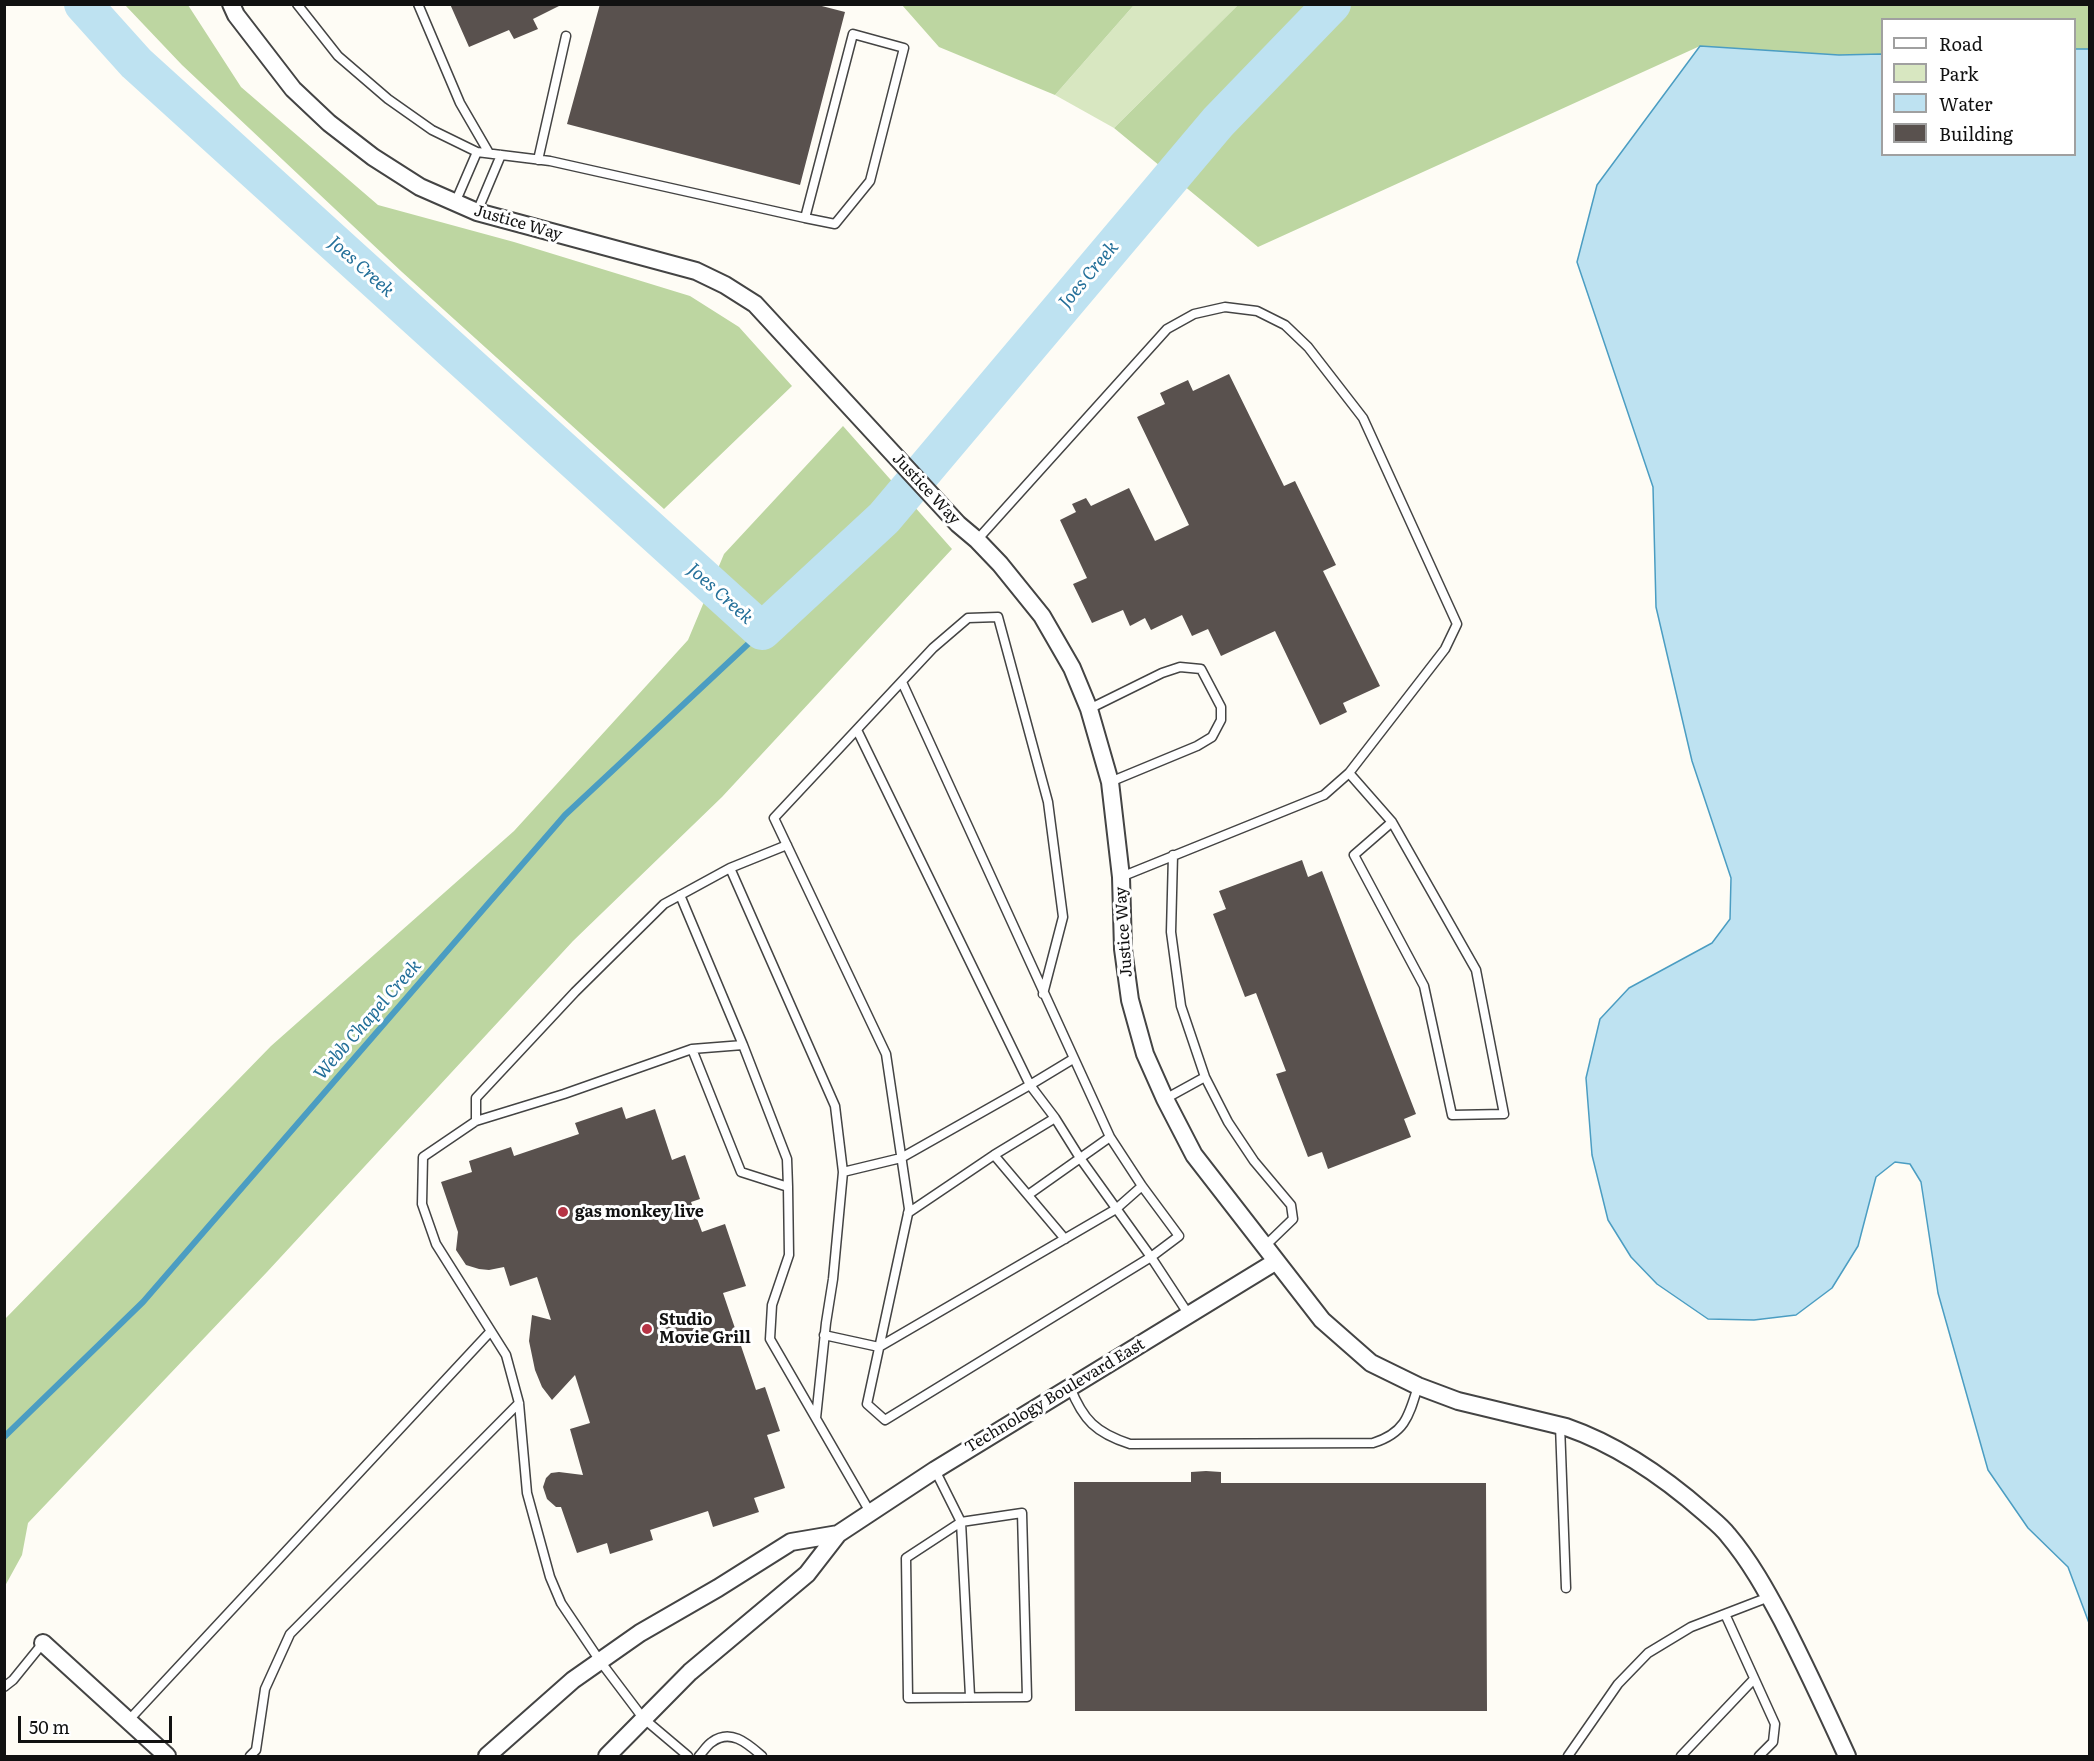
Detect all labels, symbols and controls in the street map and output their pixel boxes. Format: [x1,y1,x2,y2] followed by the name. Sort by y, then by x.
[1881,18,2076,156] legend
[1939,30,1983,57] text: Road
[1939,60,1978,87] text: Park
[1939,90,1992,117] text: Water
[1939,120,2013,147] text: Building
[472,201,564,245] street label: Justice Way
[324,232,398,302] water label: Joes Creek
[1055,237,1123,313] water label: Joes Creek
[888,449,964,529] street label: Justice Way
[683,559,757,629] water label: Joes Creek
[1111,886,1137,978] street label: Justice Way
[310,955,426,1085] water label: Webb Chapel Creek
[575,1202,704,1222] place label: gas monkey live
[556,1205,570,1219] marker: gas monkey live
[659,1310,751,1348] place label: Studio Movie Grill
[640,1322,654,1336] marker: Studio Movie Grill
[962,1335,1148,1457] street label: Technology Boulevard East
[21,1704,176,1742] scale bar
[29,1713,70,1740] text: 50 m

